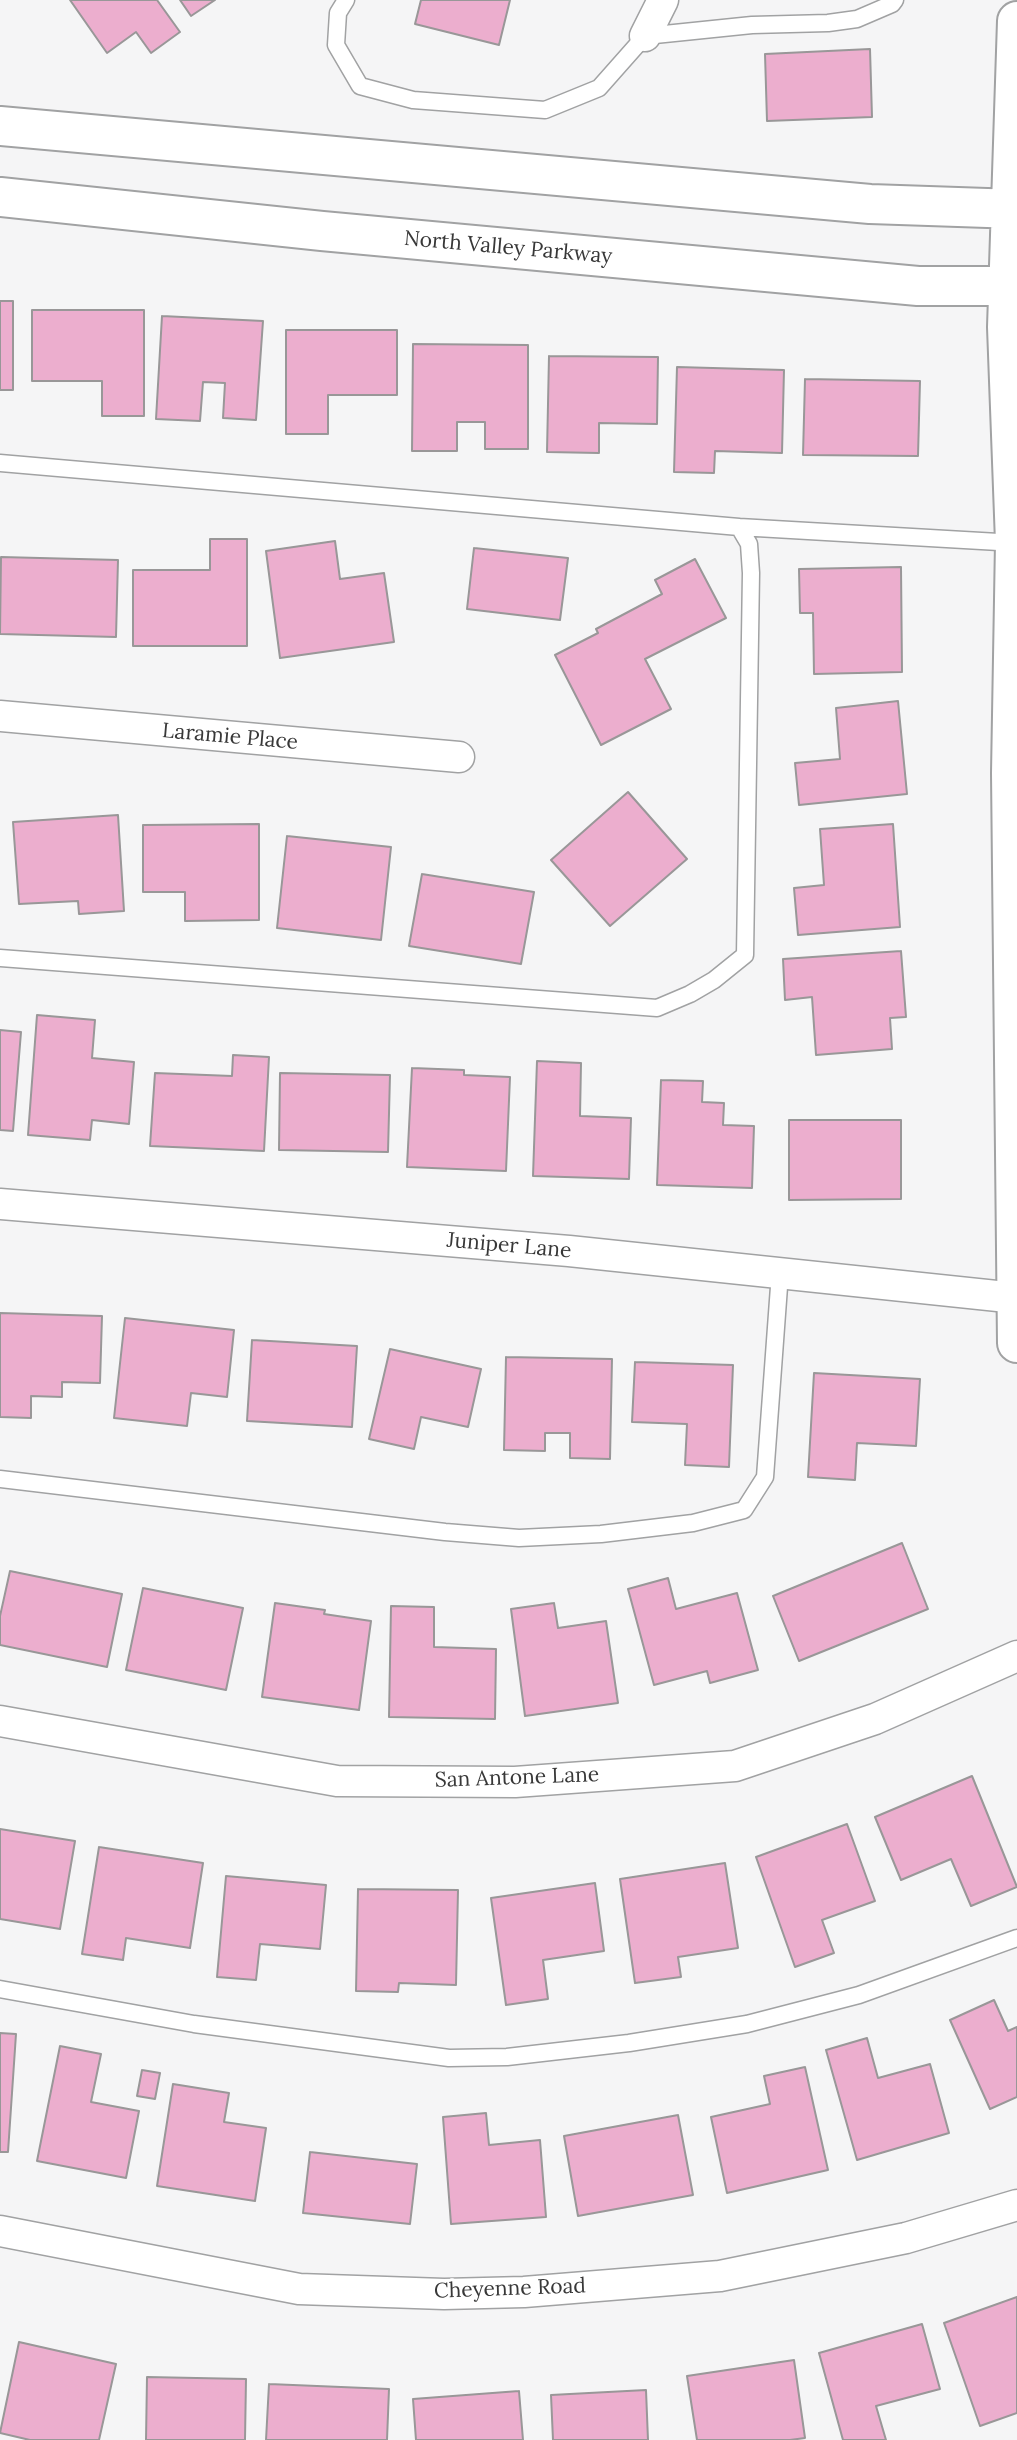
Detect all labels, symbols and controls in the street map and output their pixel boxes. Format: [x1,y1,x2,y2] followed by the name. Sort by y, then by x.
[403,226,613,270] street label: North Valley Parkway
[161,719,299,755] street label: Laramie Place
[446,1228,572,1264] street label: Juniper Lane
[434,1763,600,1793] street label: San Antone Lane
[434,2274,586,2304] street label: Cheyenne Road

